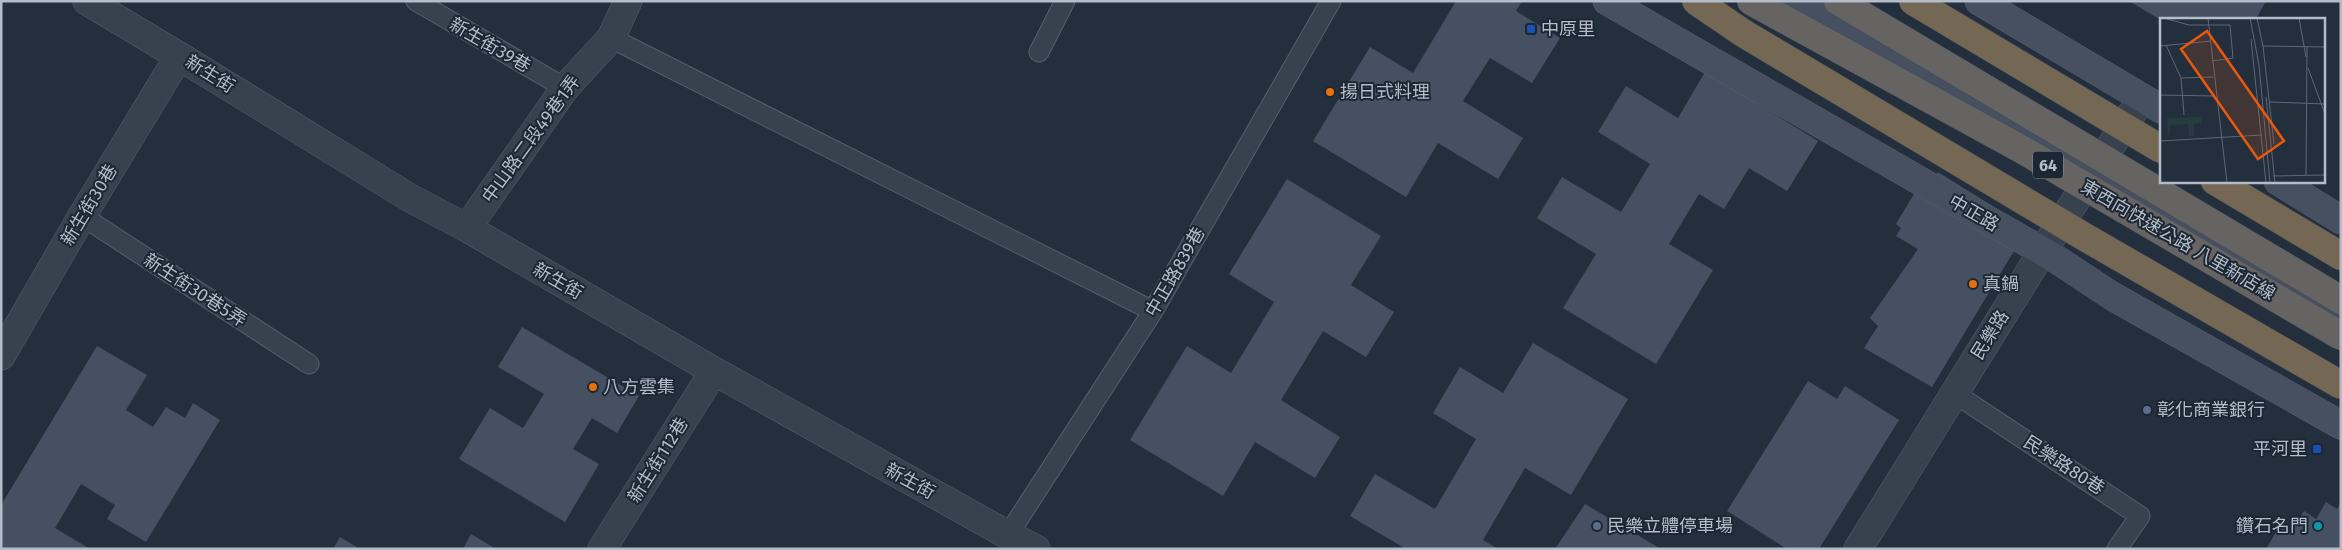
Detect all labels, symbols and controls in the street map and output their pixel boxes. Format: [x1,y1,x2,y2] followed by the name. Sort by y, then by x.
[445,13,535,77] street label: 新生街39巷
[1541,18,1595,40] place label: 中原里
[2160,18,2324,182] inset map
[1525,23,1537,35] marker: 中原里
[181,50,239,98] street label: 新生街
[477,71,585,207] street label: 中山路二段49巷1弄
[1340,81,1430,103] place label: 揚日式料理
[1324,86,1336,98] marker: 揚日式料理
[2033,152,2063,178] road number: 64
[56,160,122,250] street label: 新生街30巷
[2077,175,2279,305] street label: 東西向快速公路 八里新店線
[1945,190,2003,236] street label: 中正路
[1140,223,1210,321] street label: 中正路839巷
[140,249,250,331] street label: 新生街30巷5弄
[529,258,587,304] street label: 新生街
[1983,273,2019,295] place label: 真鍋
[1967,278,1979,290] marker: 真鍋
[1966,306,2014,364] street label: 民樂路
[603,376,675,398] place label: 八方雲集
[587,381,599,393] marker: 八方雲集
[2157,399,2265,421] place label: 彰化商業銀行
[2141,404,2153,416] marker: 彰化商業銀行
[623,413,693,507] street label: 新生街112巷
[2019,431,2109,499] street label: 民樂路80巷
[2253,438,2307,460] place label: 平河里
[2311,443,2323,455] marker: 平河里
[881,458,939,504] street label: 新生街
[1607,515,1733,537] place label: 民樂立體停車場
[2236,515,2308,537] place label: 鑽石名門
[1591,520,1603,532] marker: 民樂立體停車場
[2312,520,2324,532] marker: 鑽石名門

